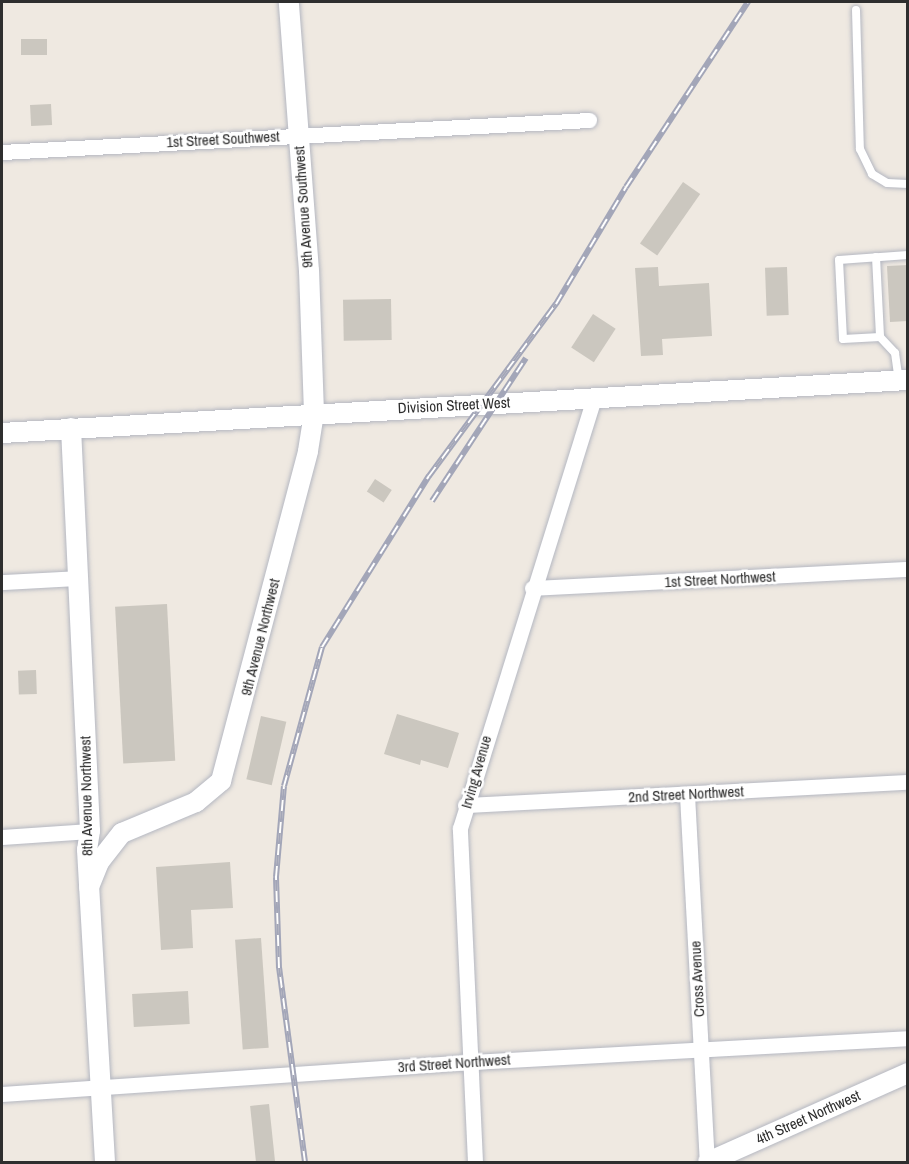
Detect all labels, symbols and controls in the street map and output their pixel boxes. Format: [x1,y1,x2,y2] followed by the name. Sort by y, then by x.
[166,127,280,151] street label: 1st Street Southwest
[290,145,316,269] street label: 9th Avenue Southwest
[397,393,511,417] street label: Division Street West
[664,567,776,591] street label: 1st Street Northwest
[237,576,283,698] street label: 9th Avenue Northwest
[457,733,495,811] street label: Irving Avenue
[76,735,96,857] street label: 8th Avenue Northwest
[628,782,744,806] street label: 2nd Street Northwest
[686,940,708,1018] street label: Cross Avenue
[397,1050,511,1076] street label: 3rd Street Northwest
[753,1086,863,1148] street label: 4th Street Northwest

